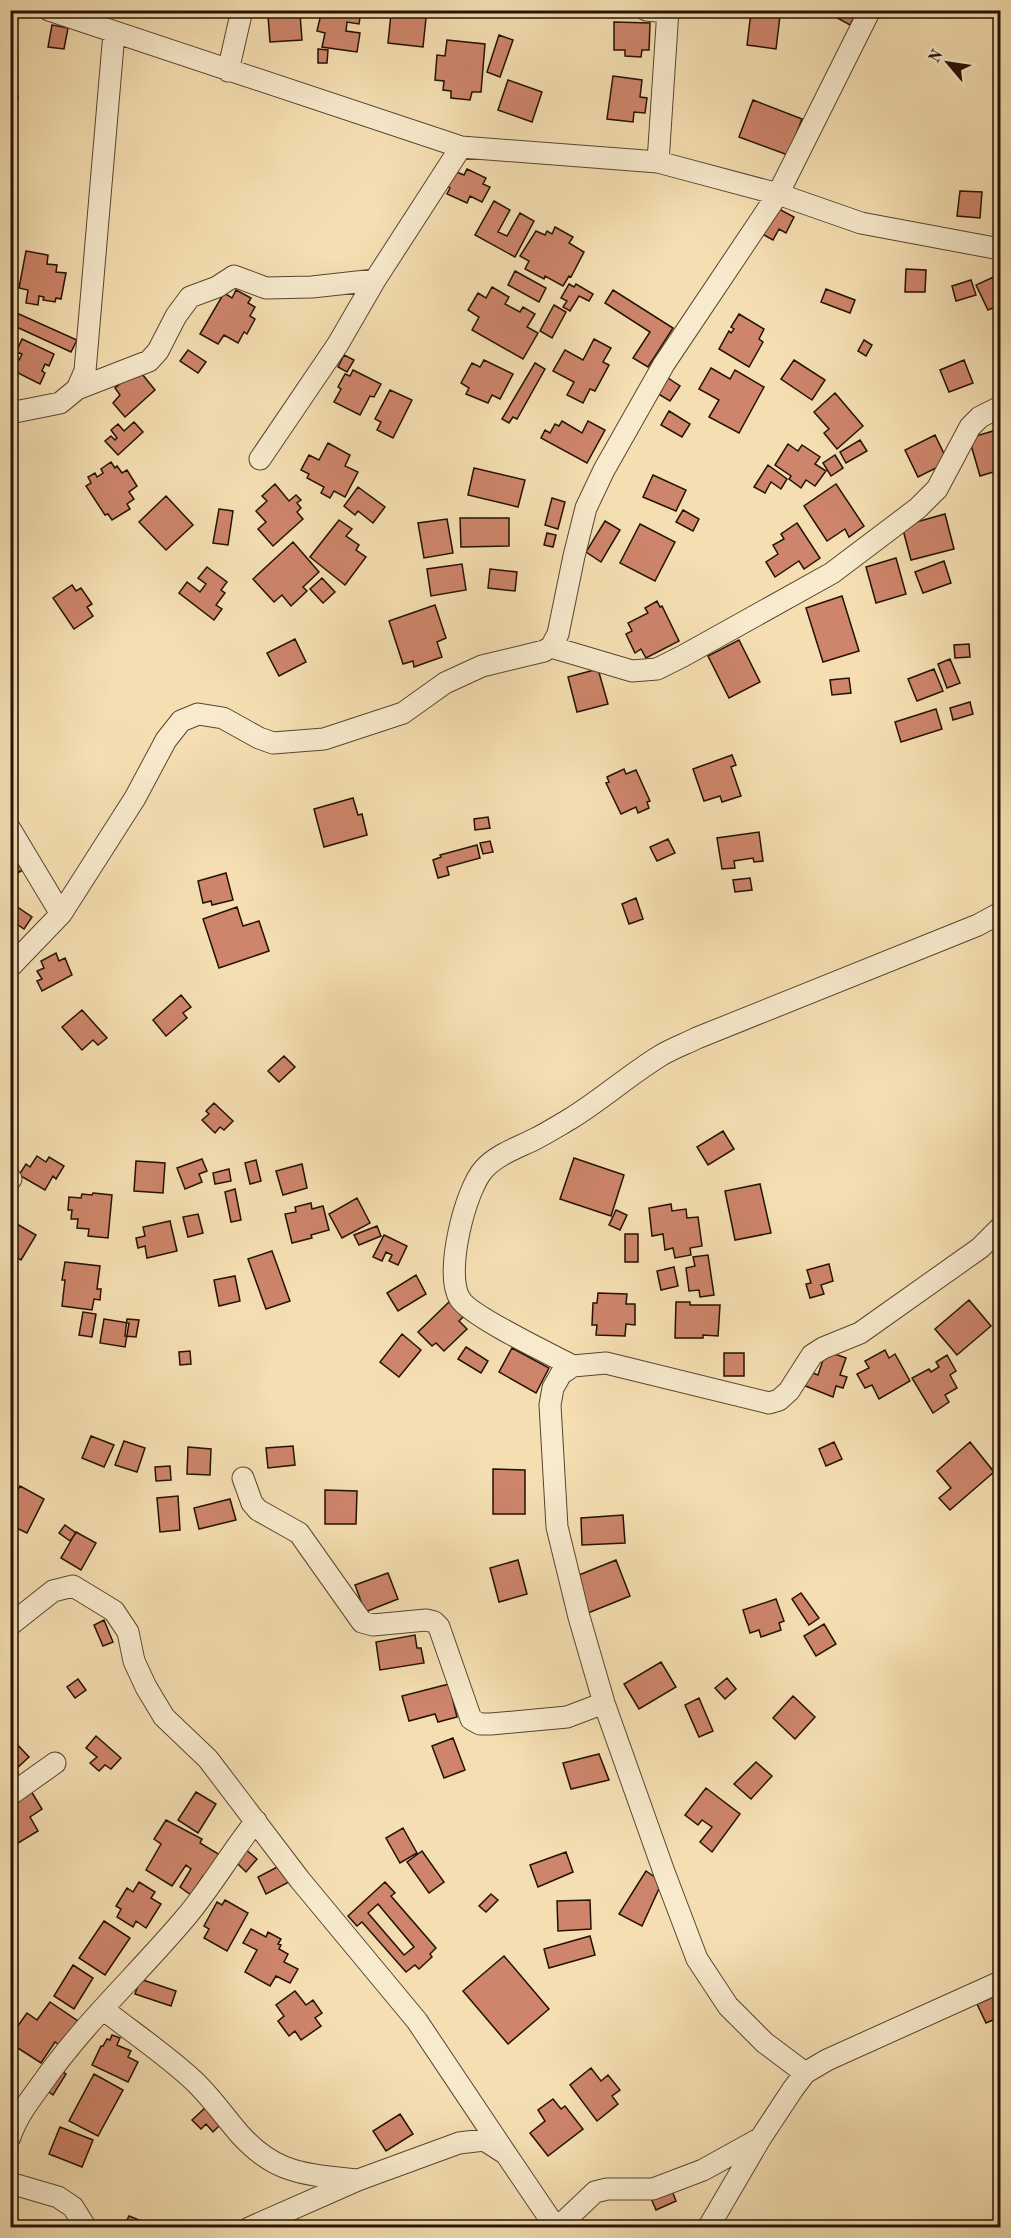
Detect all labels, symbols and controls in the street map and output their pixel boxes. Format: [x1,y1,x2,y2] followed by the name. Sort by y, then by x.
[918,33,978,93] north arrow
[927,47,947,66] text: N

